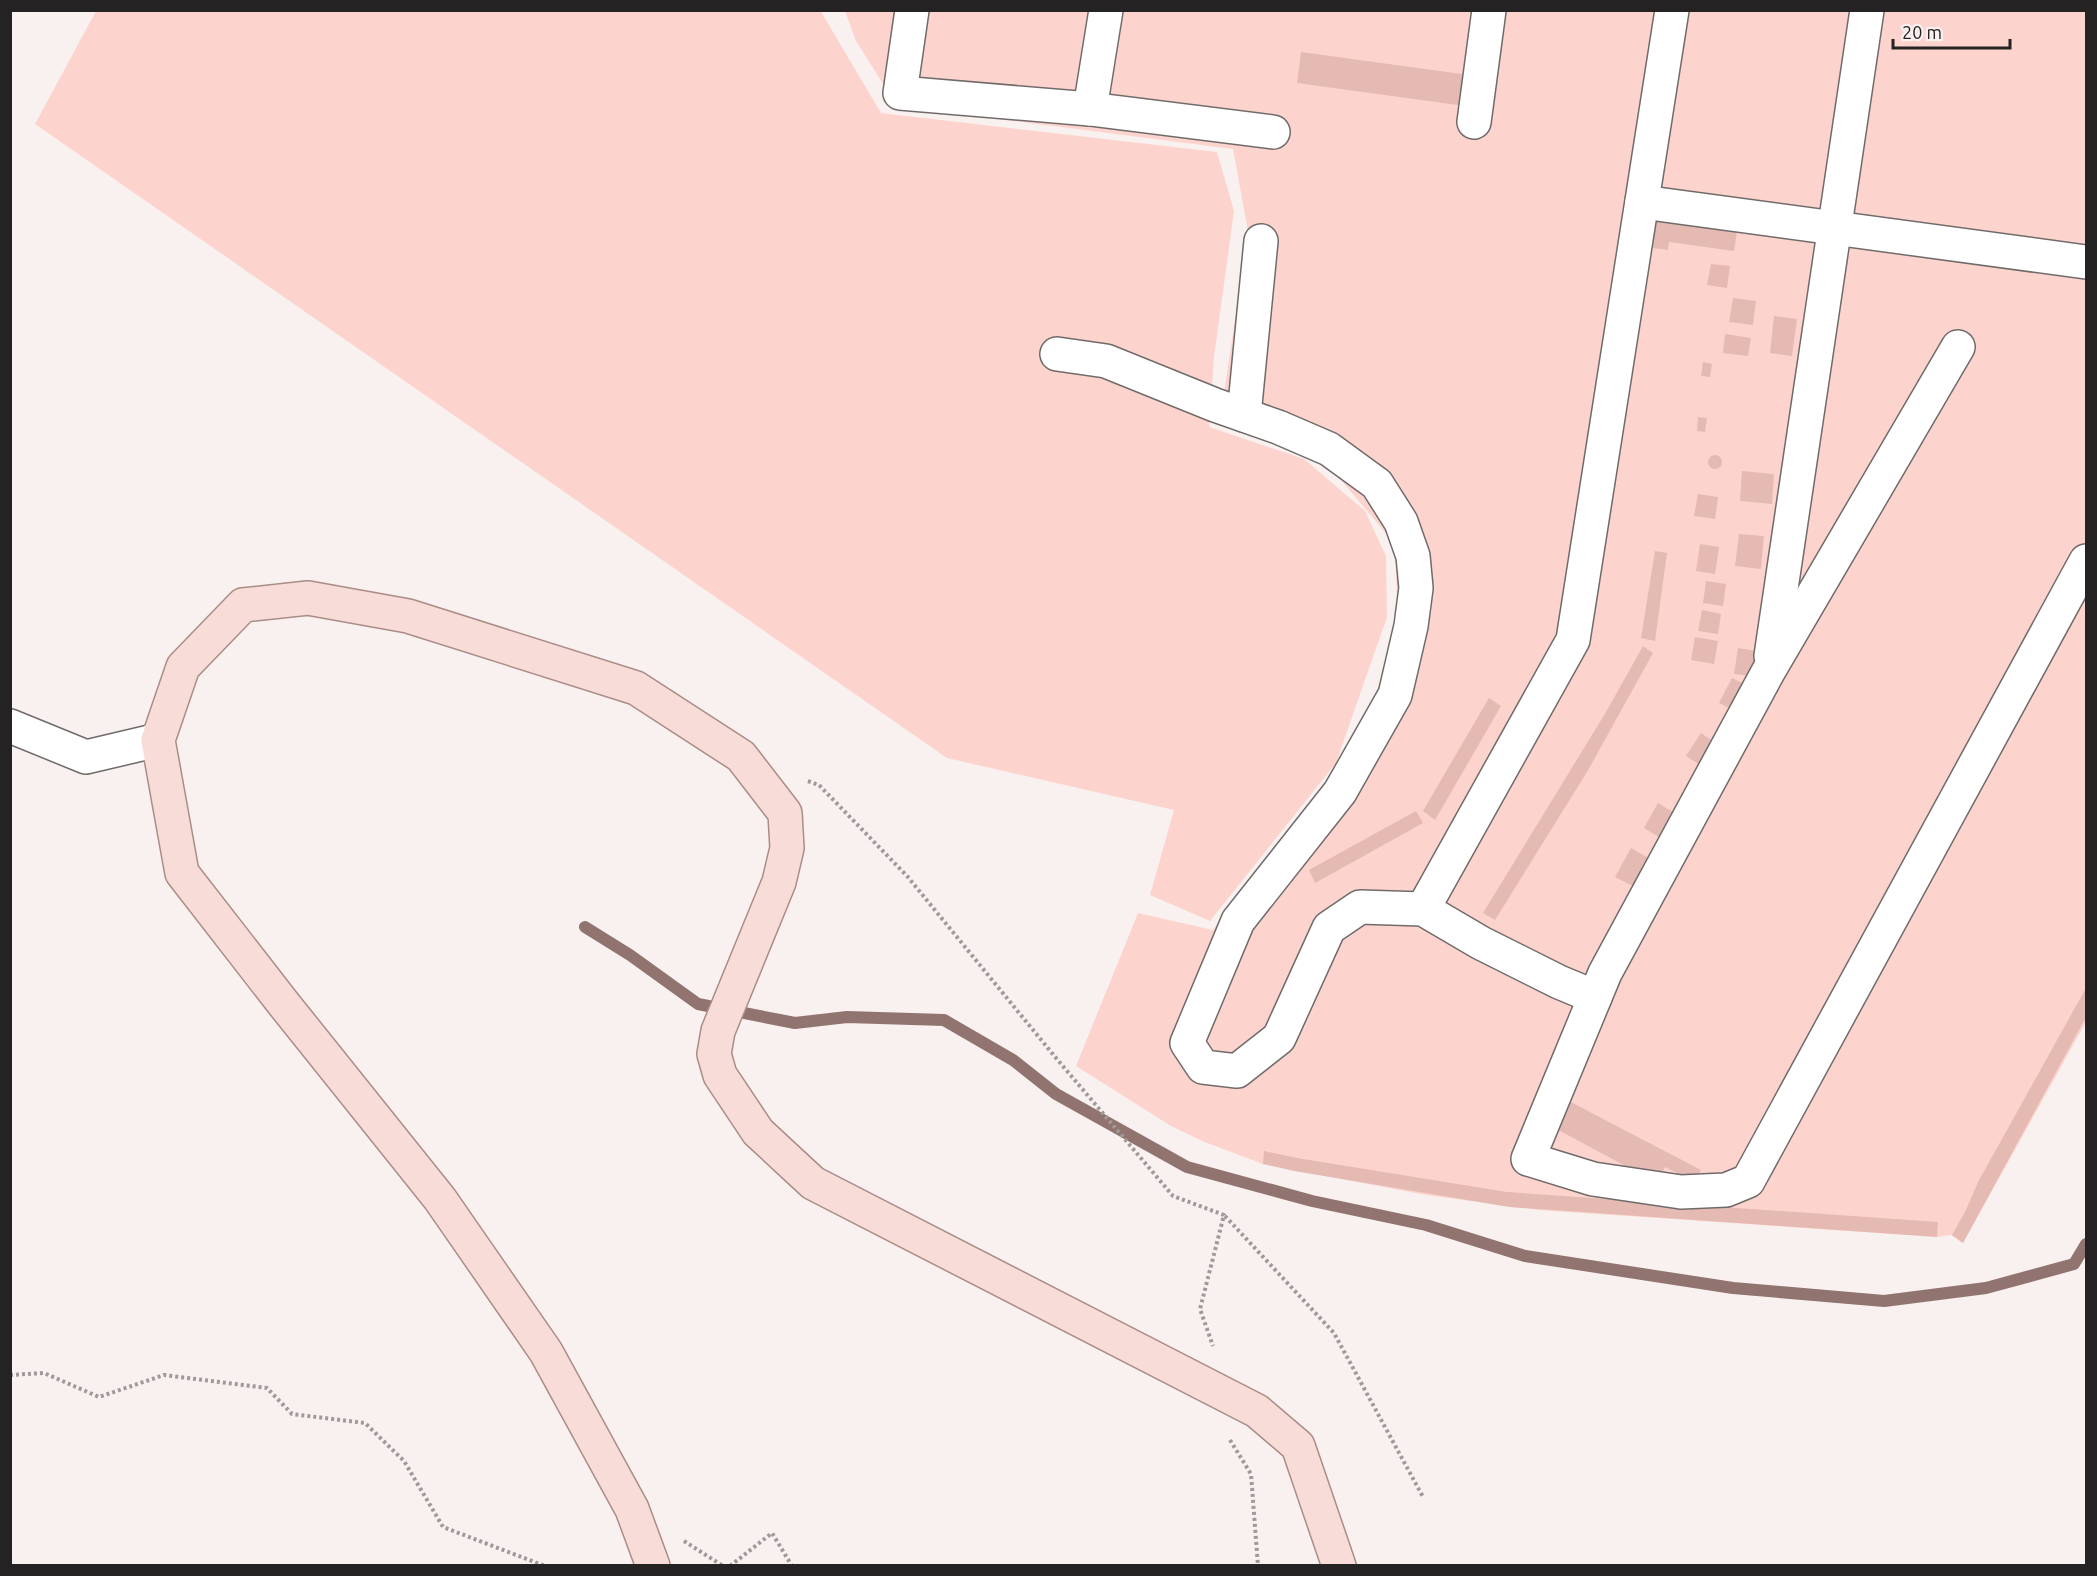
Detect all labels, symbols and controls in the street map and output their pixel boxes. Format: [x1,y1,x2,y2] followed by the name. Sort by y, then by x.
[1893,12,2010,50] scale bar
[1902,22,1942,42] text: 20 m

